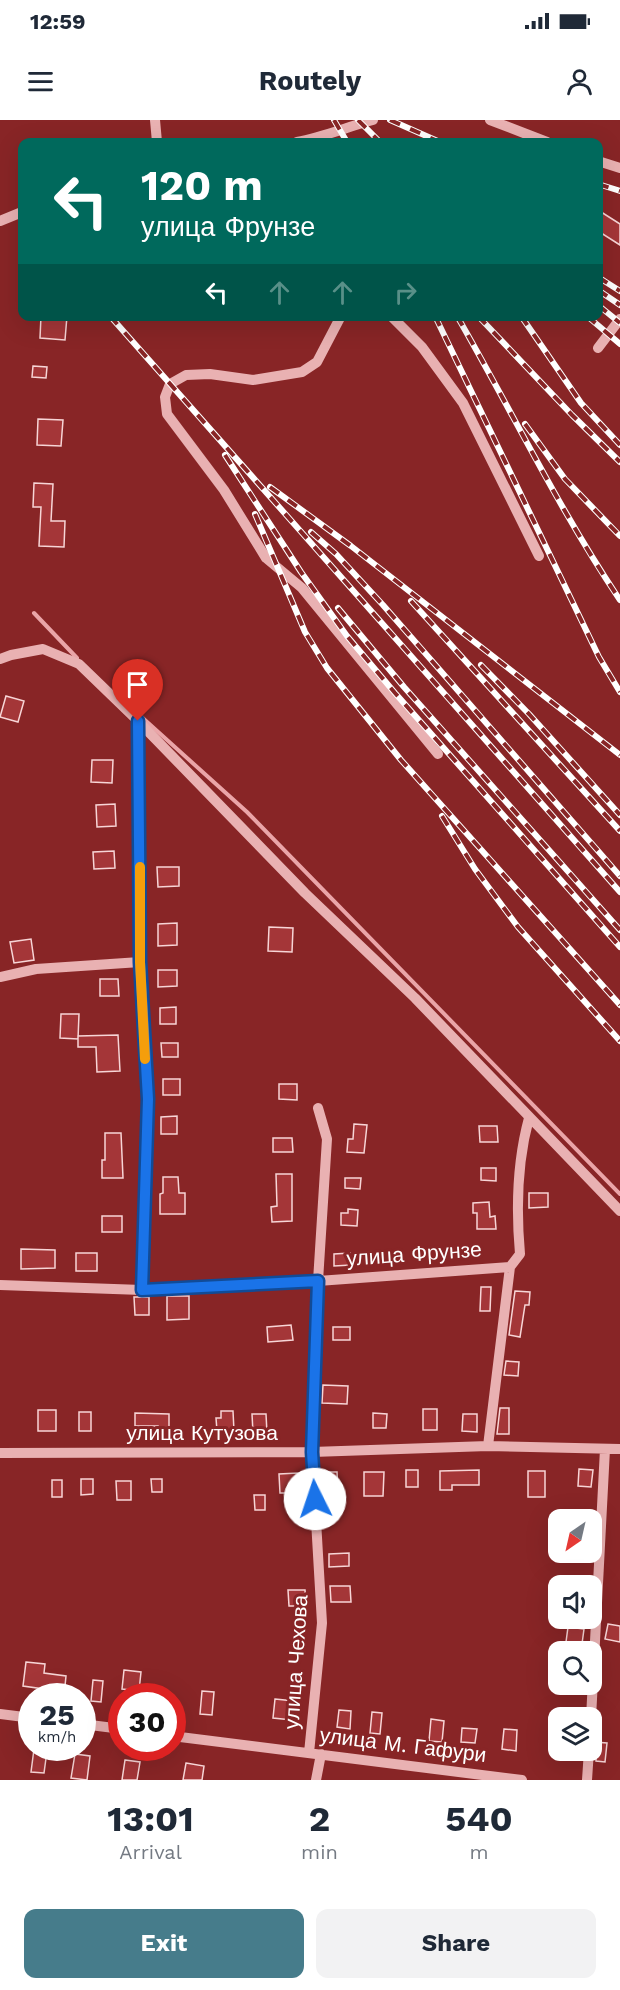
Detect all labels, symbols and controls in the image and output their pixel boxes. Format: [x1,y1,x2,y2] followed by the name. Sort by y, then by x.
[30,9,86,34] text: 12:59
[24,65,57,98] icon: menu
[259,65,361,97] text: Routely
[563,65,596,98] icon: person
[141,161,263,210] text: 120 m
[42,162,120,240] icon: left
[141,211,315,243] text: улица Фрунзе
[200,276,233,309] icon: left
[263,276,296,309] icon: ahead
[326,276,359,309] icon: ahead
[389,276,422,309] icon: right
[112,659,163,721] pin
[121,668,154,701] icon: arrive
[346,1236,482,1271] street label: улица Фрунзе
[126,1420,278,1445] street label: улица Кутузова
[283,1467,347,1531] position arrow
[548,1509,602,1563] north arrow
[548,1509,602,1761] map controls
[548,1575,602,1629] button: sound
[278,1594,313,1730] street label: улица Чехова
[548,1641,602,1695] button: search
[108,1683,186,1761] speed limit sign: 30
[39,1697,75,1732] text: 25
[548,1707,602,1761] button: layers
[318,1722,488,1767] street label: улица М. Гафури
[38,1728,76,1746] text: km/h
[107,1798,194,1840] text: 13:01
[309,1798,330,1840] text: 2
[445,1798,513,1840] text: 540
[119,1840,182,1864] text: Arrival
[301,1840,338,1864] text: min
[469,1840,488,1864] text: m
[24,1909,304,1978] button: Exit
[316,1909,596,1978] button: Share

